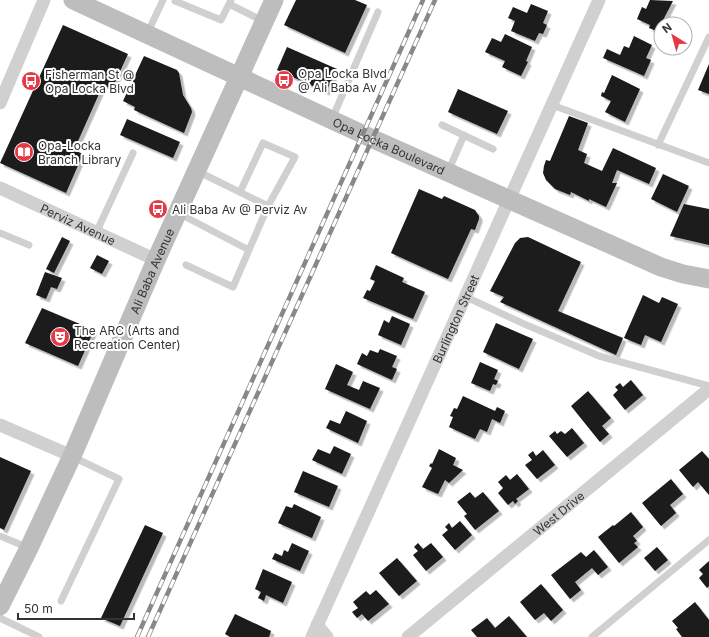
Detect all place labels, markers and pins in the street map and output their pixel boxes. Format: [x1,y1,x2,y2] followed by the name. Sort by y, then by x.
[298,66,387,95] place label: Opa Locka Blvd @ Ali Baba Av
[45,67,134,96] place label: Fisherman St @ Opa Locka Blvd
[273,69,295,91] bus stop icon: Opa Locka Blvd @ Ali Baba Av
[20,70,42,92] bus stop icon: Fisherman St @ Opa Locka Blvd
[38,138,122,167] place label: Opa-Locka Branch Library
[13,141,35,163] library icon: Opa-Locka Branch Library
[147,198,169,220] bus stop icon: Ali Baba Av @ Perviz Av
[172,202,308,217] place label: Ali Baba Av @ Perviz Av
[74,323,181,352] place label: The ARC (Arts and Recreation Center)
[49,326,71,348] theatre icon: The ARC (Arts and Recreation Center)

